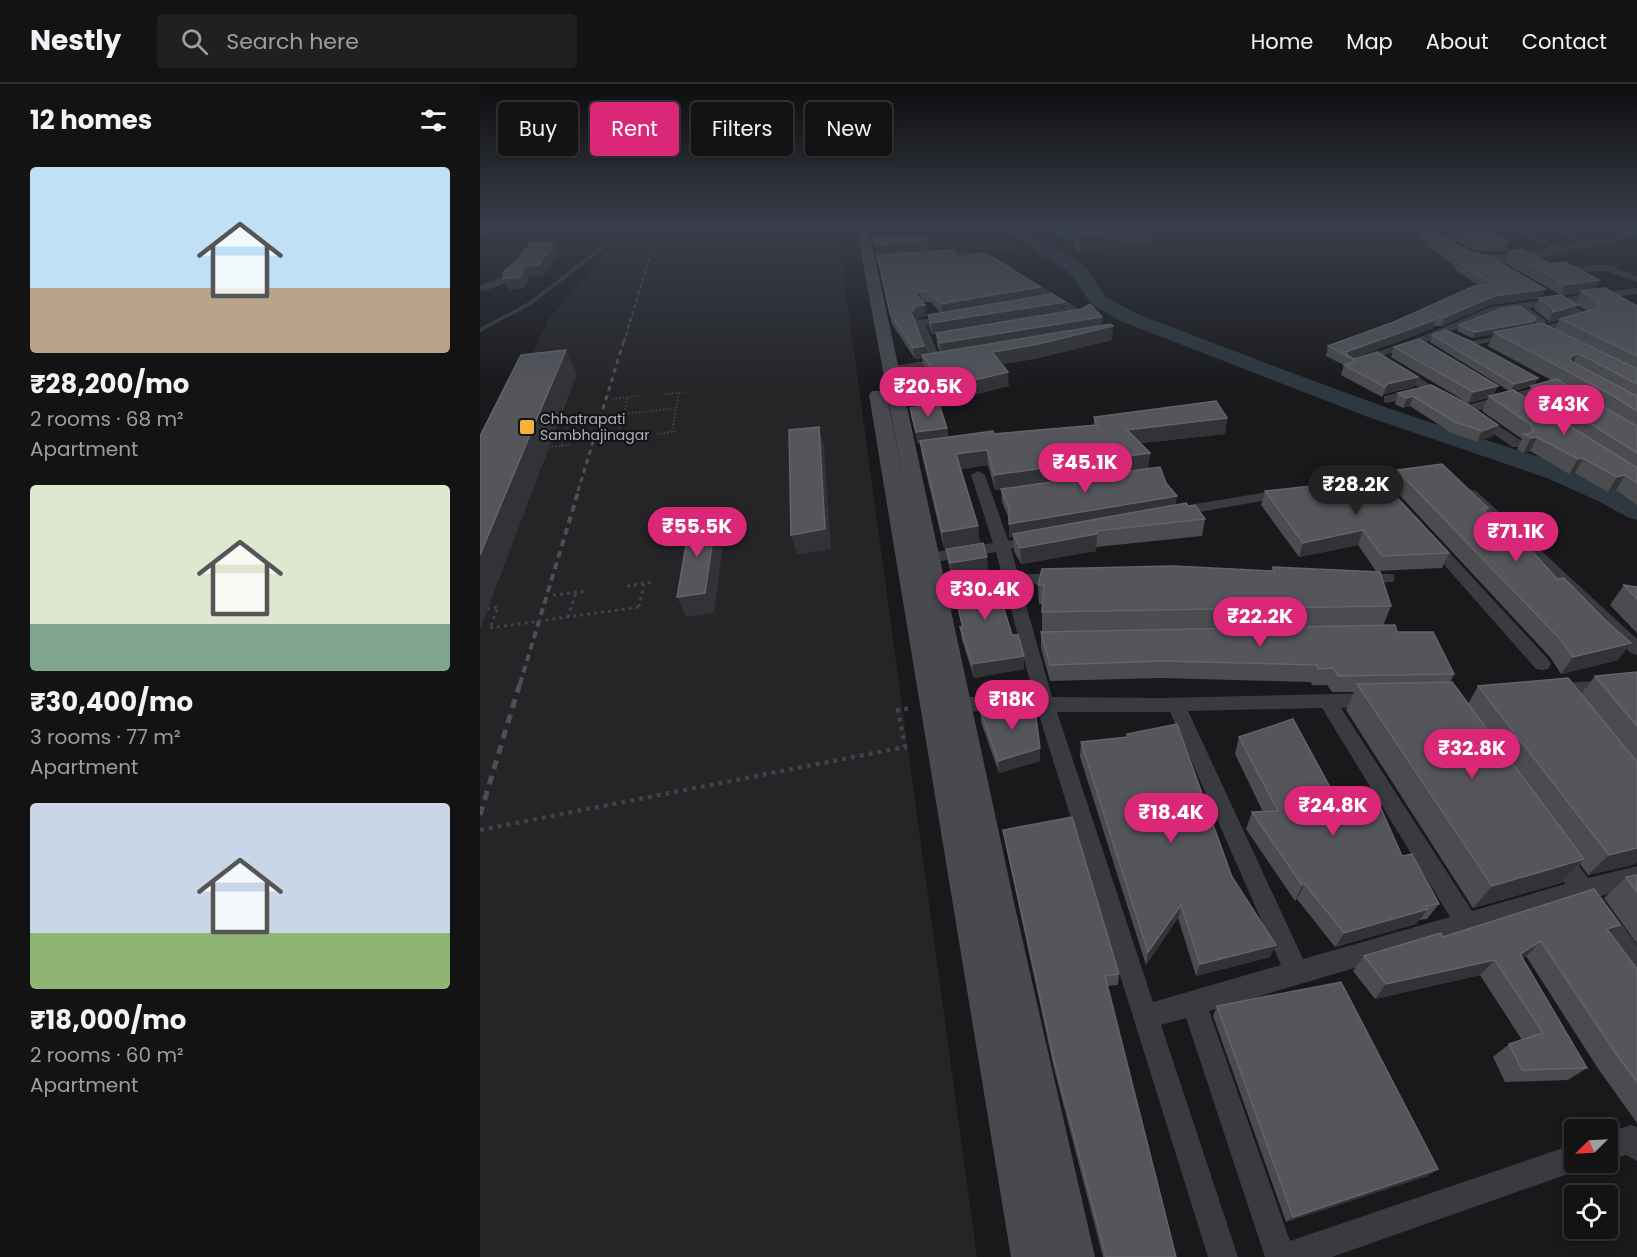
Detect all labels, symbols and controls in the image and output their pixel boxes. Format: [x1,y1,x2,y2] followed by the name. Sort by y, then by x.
[157,14,577,68] search box
[30,21,121,60] text: Nestly
[178,25,211,58] icon: search
[226,26,359,57] text: Search here
[1251,27,1313,56] text: Home
[1346,27,1393,56] text: Map
[1426,27,1489,56] text: About
[1522,27,1607,56] text: Contact
[30,102,152,138] text: 12 homes
[498,102,578,156] chip: Buy
[590,102,679,156] chip: Rent
[691,102,793,156] chip: Filters
[805,102,892,156] chip: New
[417,104,450,137] icon: filters
[186,206,294,314] icon: home
[30,366,189,402] text: ₹28,200/mo
[879,367,977,418] pin: ₹20.5K
[894,372,963,400] text: ₹20.5K
[1528,385,1600,436] pin: ₹43K
[1538,390,1590,418] text: ₹43K
[30,405,184,433] text: 2 rooms · 68 m²
[540,409,649,445] place label: Chhatrapati Sambhajinagar
[518,418,536,436] marker: Chhatrapati Sambhajinagar
[30,435,138,463] text: Apartment
[1036,443,1134,494] pin: ₹45.1K
[1052,448,1118,476] text: ₹45.1K
[1307,465,1405,516] pin: ₹28.2K
[1322,470,1390,498] text: ₹28.2K
[648,507,746,558] pin: ₹55.5K
[662,512,732,540] text: ₹55.5K
[1467,512,1565,563] pin: ₹71.1K
[1487,517,1545,545] text: ₹71.1K
[186,524,294,632] icon: home
[936,570,1034,621] pin: ₹30.4K
[950,575,1020,603] text: ₹30.4K
[1211,597,1309,648] pin: ₹22.2K
[1227,602,1293,630] text: ₹22.2K
[976,680,1048,731] pin: ₹18K
[30,684,193,720] text: ₹30,400/mo
[989,685,1035,713] text: ₹18K
[30,723,181,751] text: 3 rooms · 77 m²
[1423,729,1521,780] pin: ₹32.8K
[1438,734,1506,762] text: ₹32.8K
[30,753,138,781] text: Apartment
[1284,786,1382,837] pin: ₹24.8K
[1298,791,1368,819] text: ₹24.8K
[1122,793,1220,844] pin: ₹18.4K
[1138,798,1204,826] text: ₹18.4K
[186,842,294,950] icon: home
[30,1002,186,1038] text: ₹18,000/mo
[30,1041,184,1069] text: 2 rooms · 60 m²
[30,1071,138,1099] text: Apartment
[1564,1119,1618,1173] north arrow
[1564,1119,1618,1239] map controls
[1564,1185,1618,1239] button: locate

